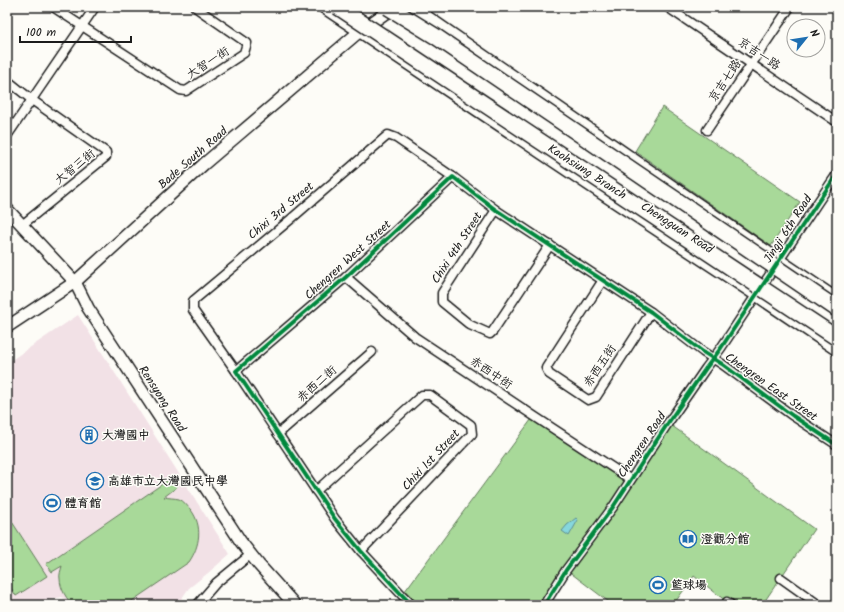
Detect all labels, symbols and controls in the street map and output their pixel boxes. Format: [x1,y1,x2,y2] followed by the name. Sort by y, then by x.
[20,18,131,44] scale bar
[786,18,826,58] north arrow
[26,23,57,42] text: 100 m
[804,26,823,41] text: N
[734,33,784,75] street label: 京吉一路
[183,42,233,84] street label: 大智一街
[704,56,746,106] street label: 京吉七路
[154,122,233,194] street label: Bade South Road
[544,139,630,205] street label: Kaohsiung Branch
[50,145,100,189] street label: 大智三街
[244,177,319,244] street label: Chixi 3rd Street
[759,190,818,267] street label: Jingji 6th Road
[637,197,718,259] street label: Chengguan Road
[427,208,488,288] street label: Chixi 4th Street
[300,215,396,304] street label: Chengren West Street
[579,341,621,391] street label: 赤西五街
[721,348,822,426] street label: Chengren East Street
[466,352,516,394] street label: 赤西中街
[293,361,341,407] street label: 赤西二街
[133,362,191,437] street label: Rensyong Road
[613,407,672,482] street label: Chengren Road
[79,425,99,445] building icon: 大灣國中
[397,425,465,495] street label: Chixi 1st Street
[102,426,150,445] place label: 大灣國中
[85,471,105,491] school or university icon: 高雄市立大灣國民中學
[108,472,228,491] place label: 高雄市立大灣國民中學
[42,493,62,513] sports icon: 體育館
[65,494,102,513] place label: 體育館
[678,529,698,549] library icon: 澄觀分館
[701,530,750,549] place label: 澄觀分館
[648,575,668,595] sports icon: 籃球場
[671,576,707,595] place label: 籃球場

